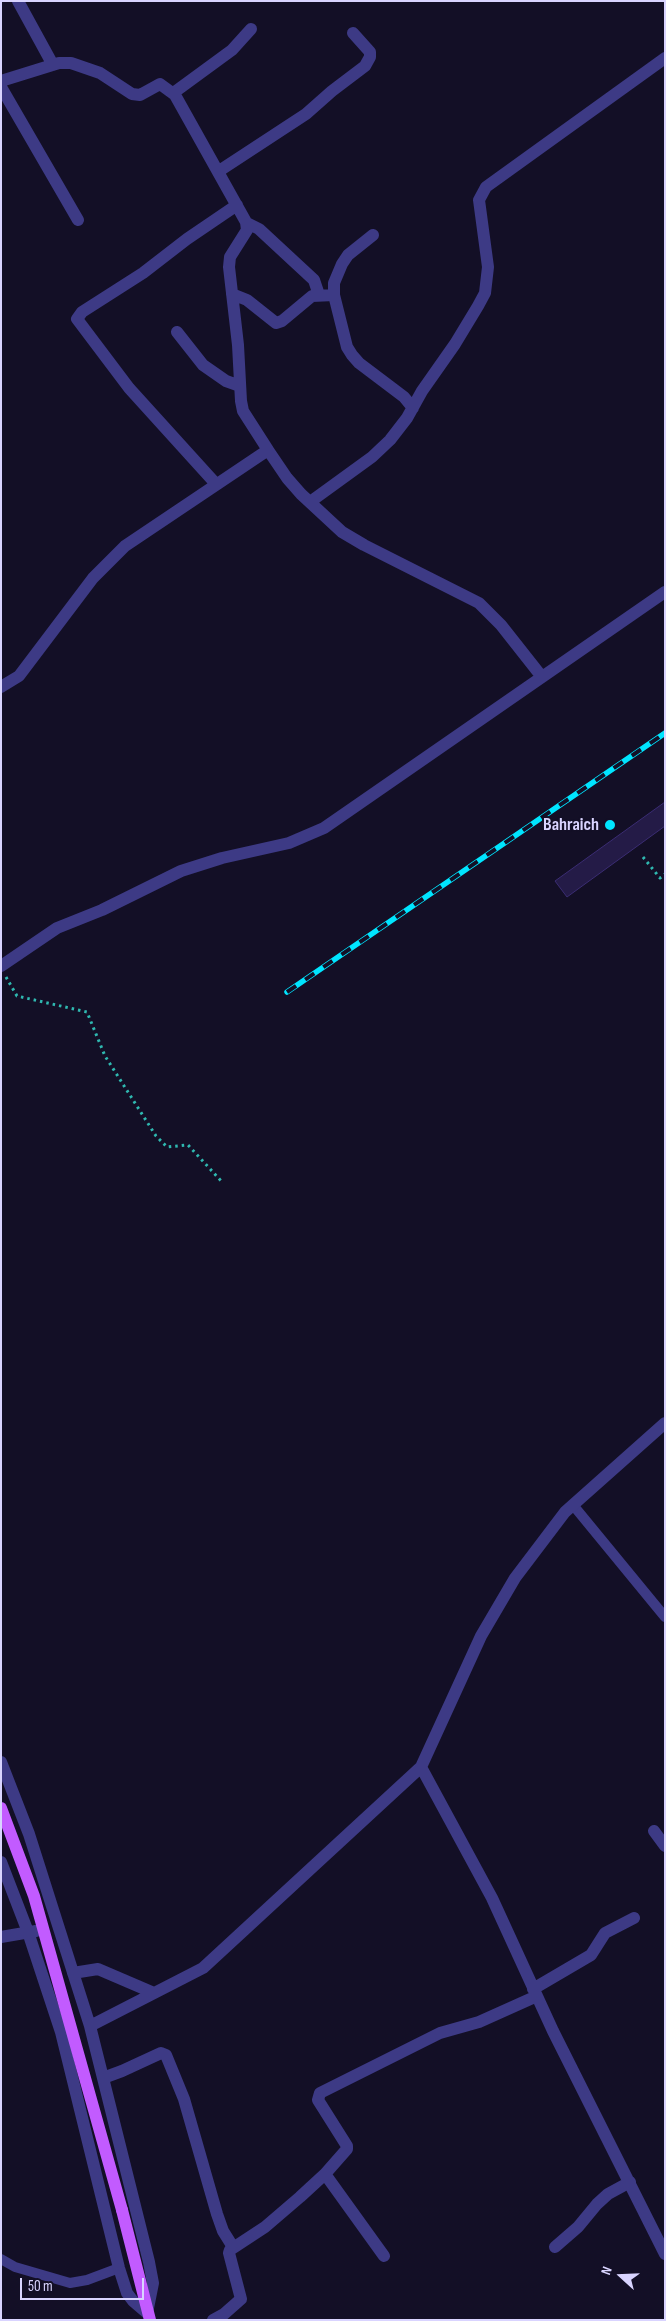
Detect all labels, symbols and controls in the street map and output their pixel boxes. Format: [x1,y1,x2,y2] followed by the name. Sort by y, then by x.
[543,814,599,836] place label: Bahraich
[603,818,617,832] marker: Bahraich
[596,2251,646,2301] north arrow
[597,2264,616,2277] text: N
[22,2268,146,2300] scale bar
[28,2277,53,2296] text: 50 m

